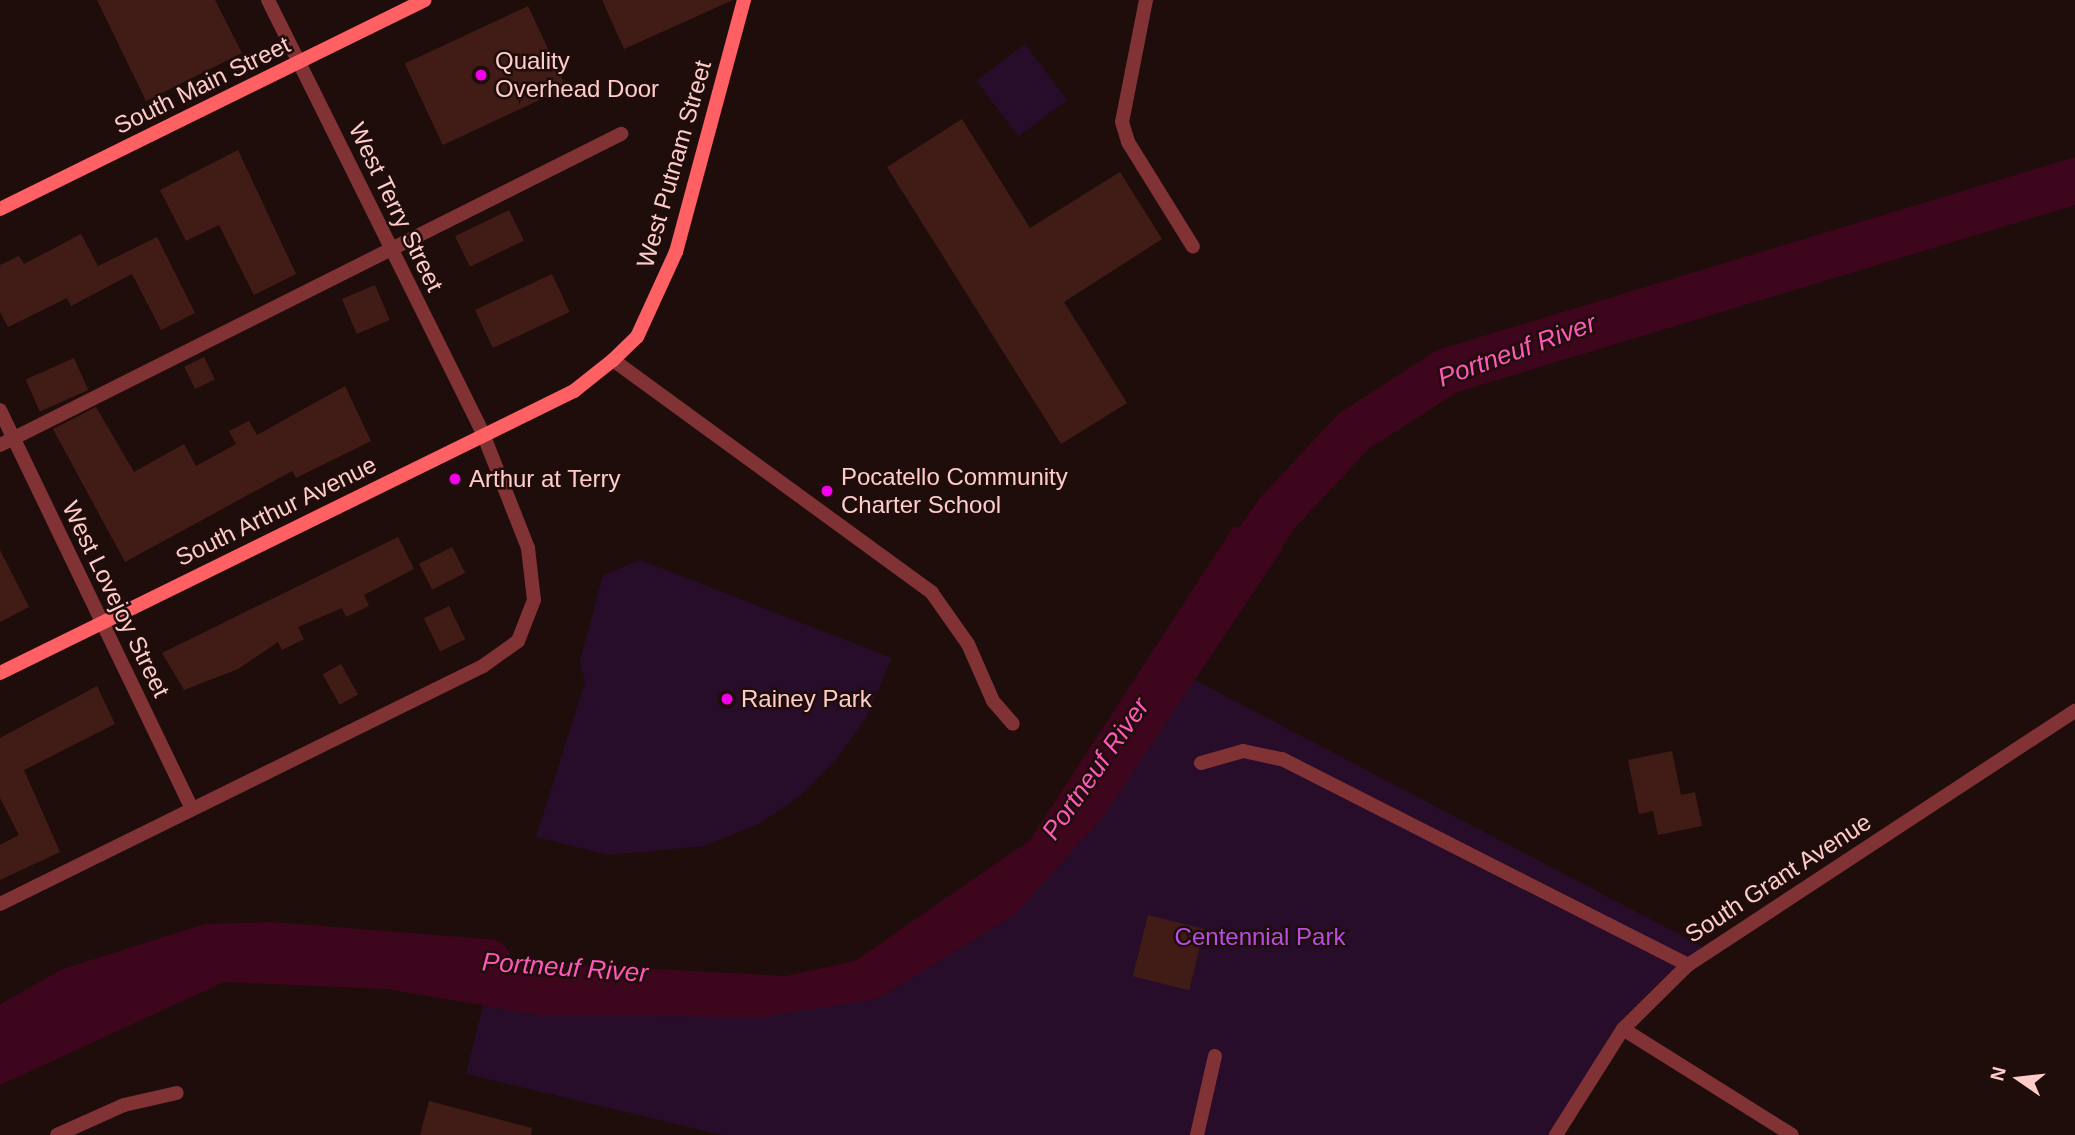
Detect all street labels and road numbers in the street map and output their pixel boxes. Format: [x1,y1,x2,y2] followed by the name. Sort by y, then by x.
[109,30,295,140] street label: South Main Street
[631,57,717,271] street label: West Putnam Street
[343,118,449,296] street label: West Terry Street
[170,449,382,573] street label: South Arthur Avenue
[56,496,176,702] street label: West Lovejoy Street
[1679,807,1877,949] street label: South Grant Avenue

